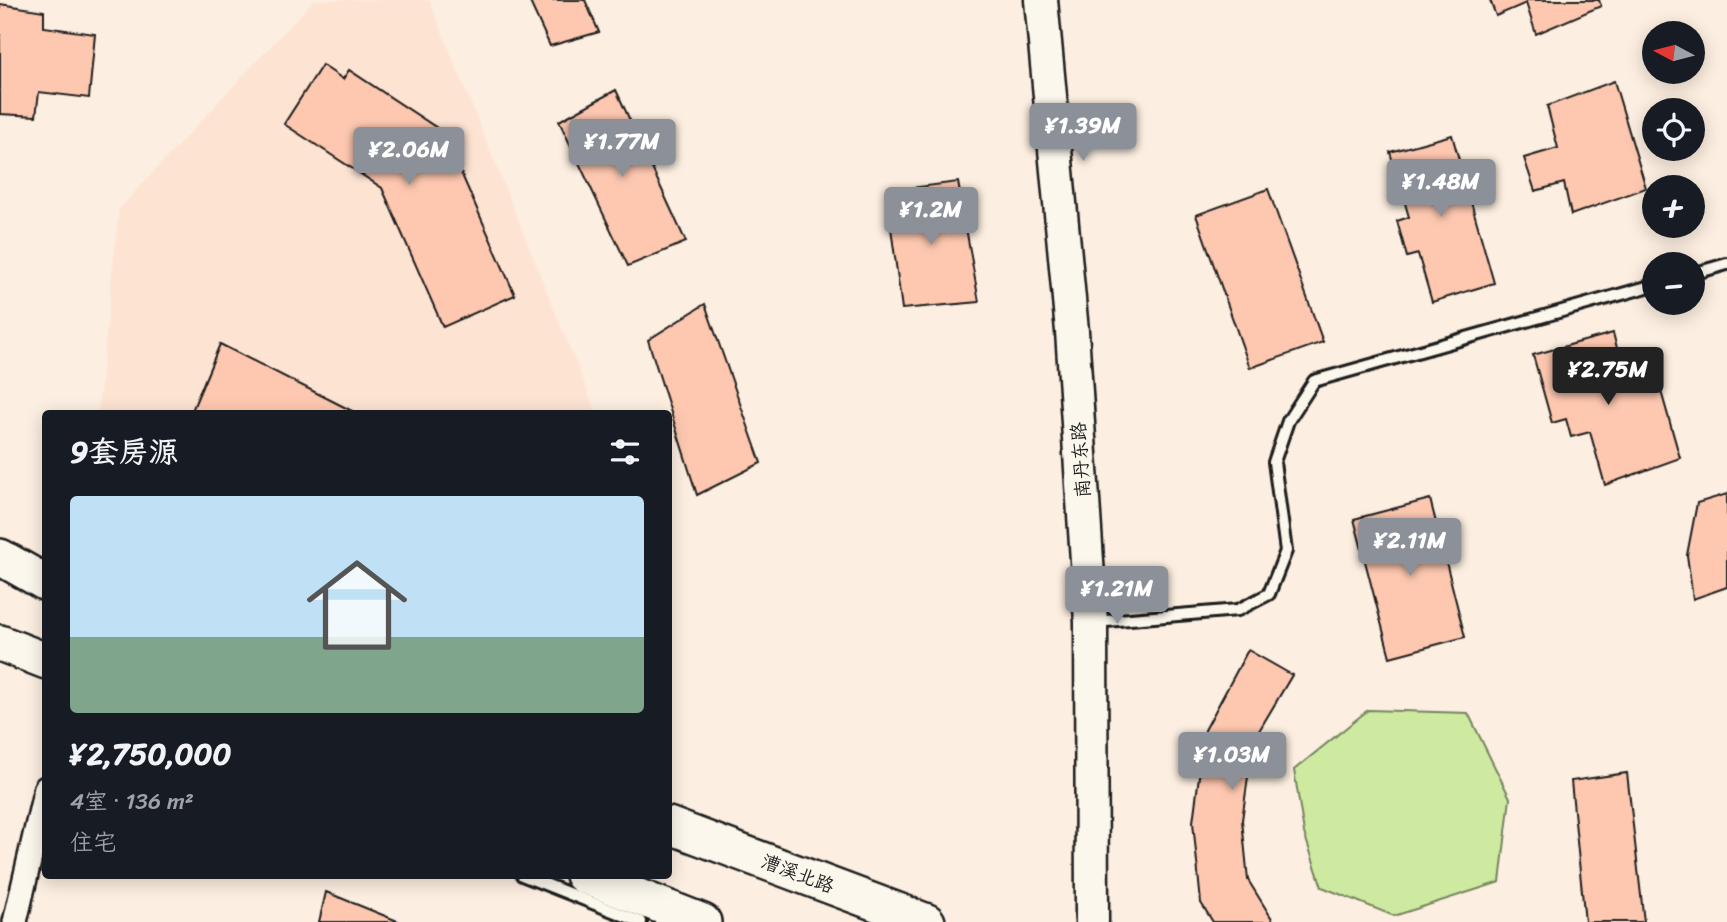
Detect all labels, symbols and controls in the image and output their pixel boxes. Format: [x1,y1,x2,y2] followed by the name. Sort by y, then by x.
[1642,21,1704,84] north arrow
[1642,21,1705,315] map controls
[1642,98,1705,161] button: locate
[1026,104,1140,163] pin: ¥1.39M
[1045,105,1121,146] text: ¥1.39M
[565,120,679,179] pin: ¥1.77M
[585,121,659,162] text: ¥1.77M
[352,128,466,187] pin: ¥2.06M
[369,129,449,170] text: ¥2.06M
[1384,160,1498,219] pin: ¥1.48M
[1403,161,1479,202] text: ¥1.48M
[1642,175,1705,238] button: +
[882,188,980,247] pin: ¥1.2M
[900,189,962,230] text: ¥1.2M
[1642,252,1705,315] button: −
[1551,348,1665,407] pin: ¥2.75M
[1569,349,1647,390] text: ¥2.75M
[1061,421,1100,499] street label: 南丹东路
[70,425,178,479] text: 9套房源
[606,433,644,471] icon: filters
[1353,518,1467,578] pin: ¥2.11M
[1374,520,1446,561] text: ¥2.11M
[294,542,420,668] icon: home
[1060,566,1174,626] pin: ¥1.21M
[1081,568,1153,609] text: ¥1.21M
[70,727,231,781] text: ¥2,750,000
[1175,732,1289,792] pin: ¥1.03M
[1194,734,1270,775] text: ¥1.03M
[70,781,194,822] text: 4室 · 136 m²
[70,822,116,863] text: 住宅
[756,844,839,902] street label: 漕溪北路

